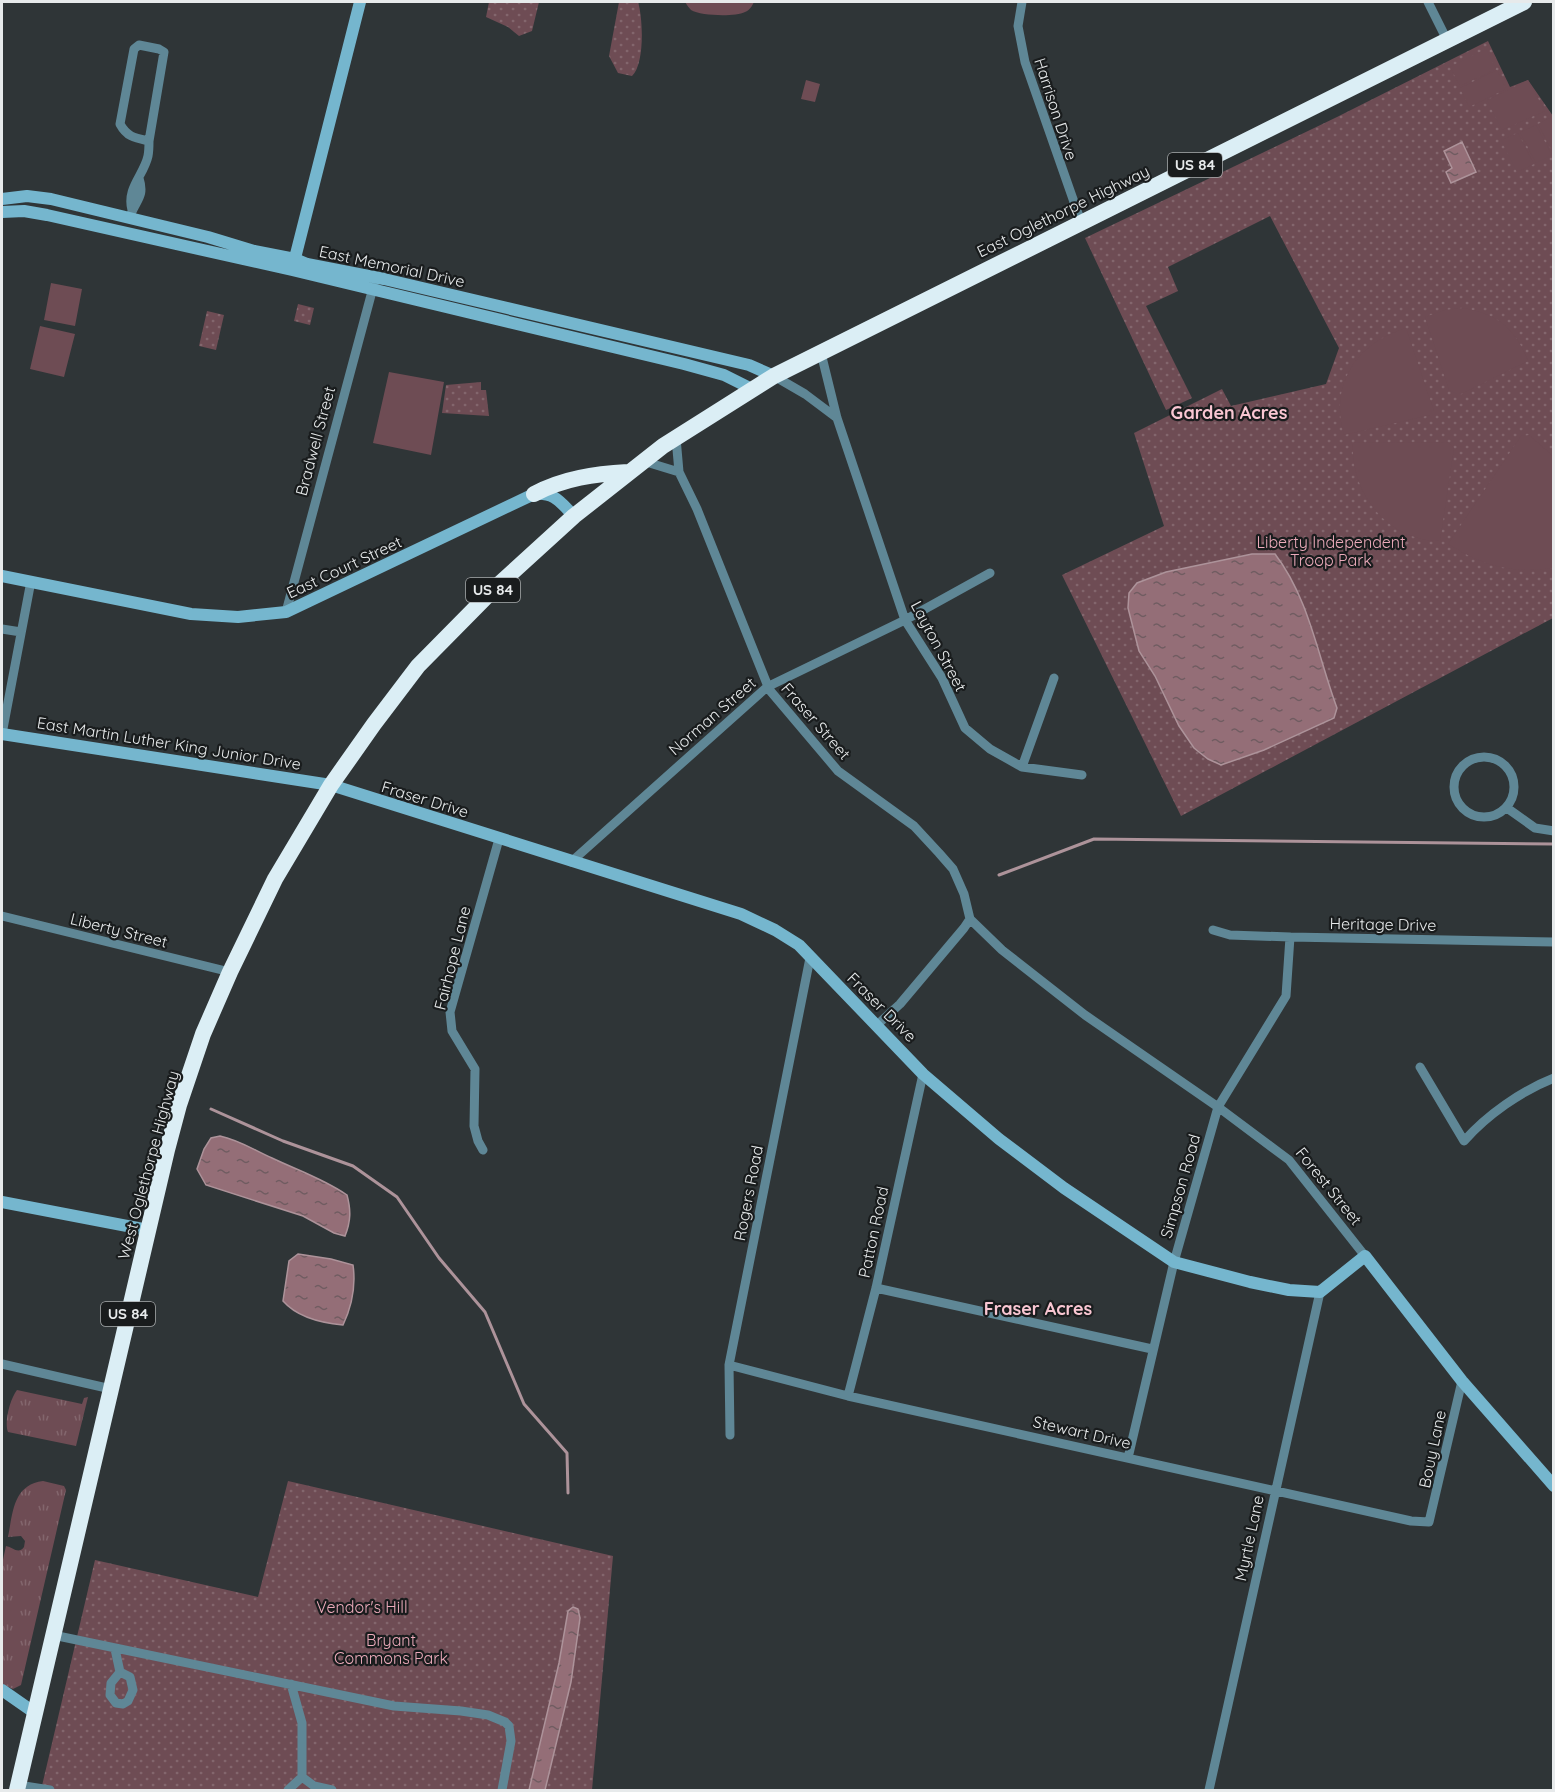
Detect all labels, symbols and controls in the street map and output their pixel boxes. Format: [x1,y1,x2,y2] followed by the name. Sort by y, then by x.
[1030,55,1082,163] street label: Harrison Drive
[1168,153,1222,177] road number: US 84
[974,161,1152,261] street label: East Oglethorpe Highway
[317,241,467,291] street label: East Memorial Drive
[291,384,339,498] street label: Bradwell Street
[1171,401,1288,424] district label: Garden Acres
[283,532,405,602] street label: East Court Street
[1256,532,1406,570] park label: Liberty Independent Troop Park
[466,578,520,602] road number: US 84
[907,597,971,695] street label: Layton Street
[664,673,760,759] street label: Norman Street
[777,678,855,764] street label: Fraser Street
[36,712,302,774] street label: East Martin Luther King Junior Drive
[379,776,471,822] street label: Fraser Drive
[429,904,475,1012] street label: Fairhope Lane
[68,908,170,952] street label: Liberty Street
[1329,913,1437,935] street label: Heritage Drive
[843,968,921,1046] street label: Fraser Drive
[113,1068,183,1262] street label: West Oglethorpe Highway
[1156,1132,1204,1240] street label: Simpson Road
[1292,1143,1366,1229] street label: Forest Street
[729,1144,767,1242] street label: Rogers Road
[854,1184,892,1280] street label: Patton Road
[984,1297,1093,1320] district label: Fraser Acres
[101,1302,155,1326] road number: US 84
[1414,1408,1450,1490] street label: Bouy Lane
[1031,1411,1133,1453] street label: Stewart Drive
[1230,1493,1268,1583] street label: Myrtle Lane
[316,1597,408,1617] park label: Vendor's Hill
[334,1630,448,1668] park label: Bryant Commons Park

